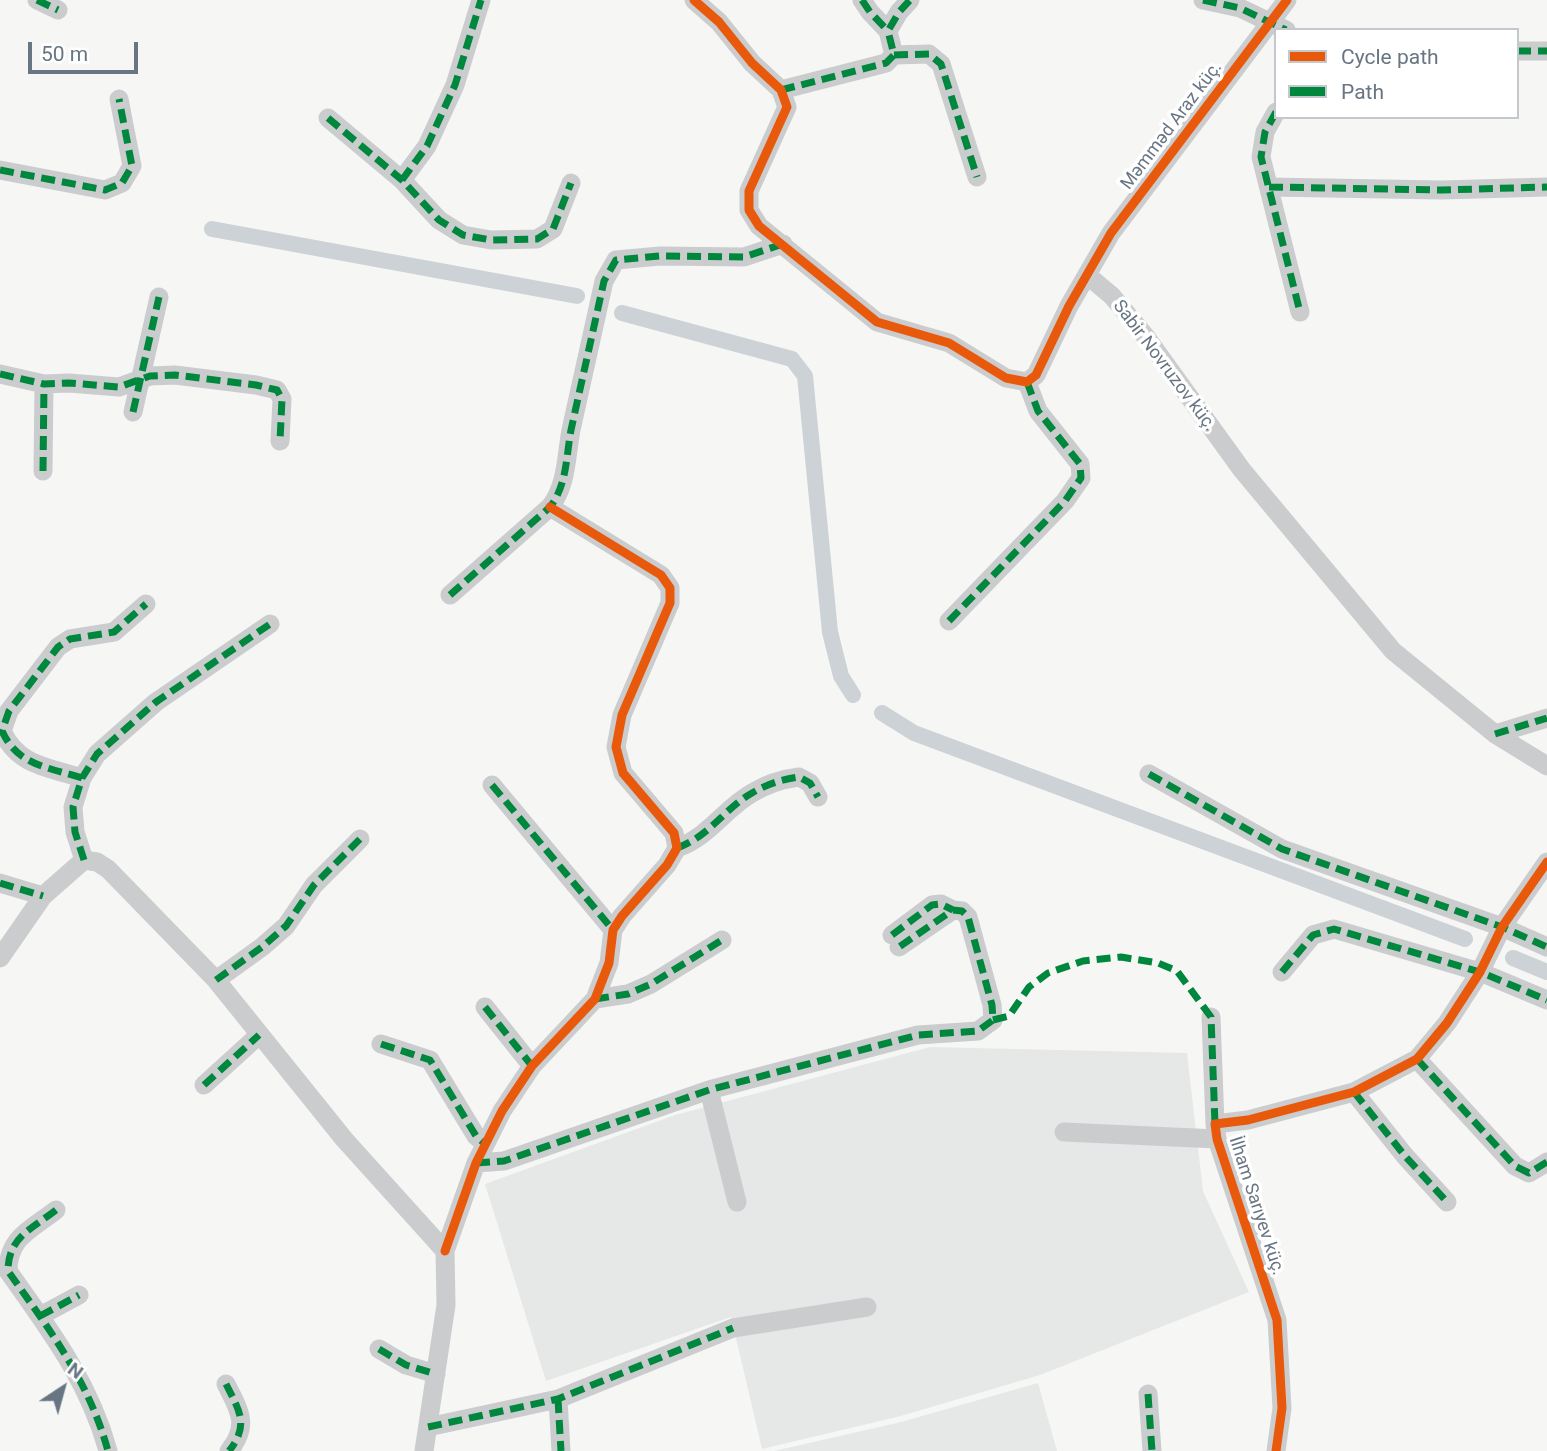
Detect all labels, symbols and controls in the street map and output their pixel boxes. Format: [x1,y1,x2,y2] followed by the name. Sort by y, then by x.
[32,28,142,72] scale bar
[1274,28,1519,119] legend
[41,42,88,66] text: 50 m
[1341,45,1439,69] text: Cycle path
[1117,58,1227,194] street label: Məmməd Araz küç.
[1341,80,1384,104] text: Path
[1108,296,1220,436] street label: Sabir Novruzov küç.
[1223,1134,1289,1278] street label: İlham Sarıyev küç.
[28,1353,98,1423] north arrow
[63,1357,88,1384] text: N

